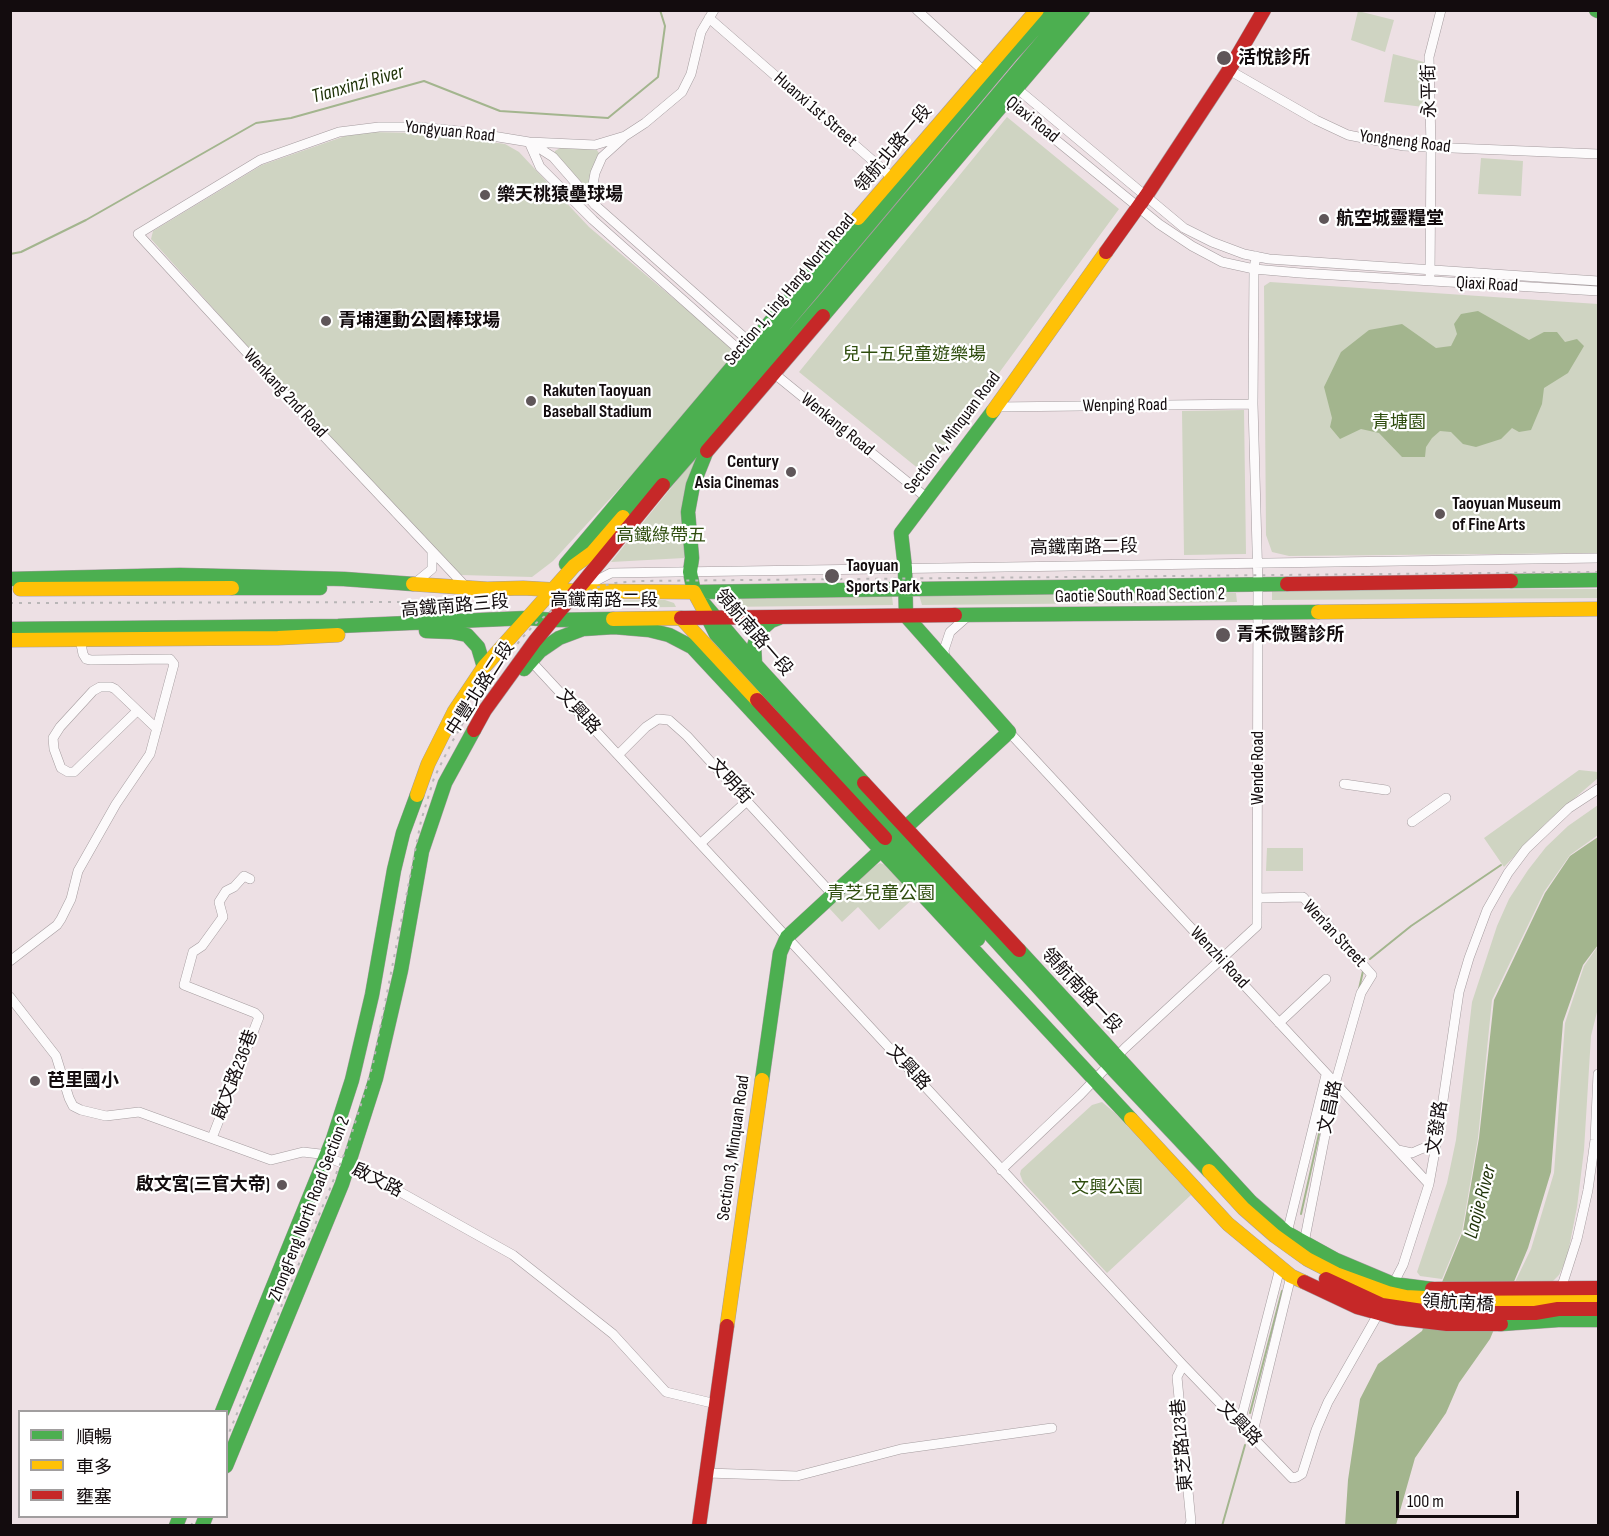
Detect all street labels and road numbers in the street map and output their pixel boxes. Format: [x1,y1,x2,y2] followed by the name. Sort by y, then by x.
[1419,64,1441,118] street label: 永平街
[769,68,861,152] street label: Huanxi 1st Street
[1001,92,1063,148] street label: Qiaxi Road
[851,101,937,197] street label: 領航北路一段
[404,117,496,147] street label: Yongyuan Road
[1358,126,1452,158] street label: Yongneng Road
[720,210,860,370] street label: Section 1, Ling Hang North Road
[1455,273,1519,297] street label: Qiaxi Road
[238,345,332,443] street label: Wenkang 2nd Road
[900,368,1006,498] street label: Section 4, Minquan Road
[796,389,878,461] street label: Wenkang Road
[1082,394,1168,418] street label: Wenping Road
[1030,536,1138,560] street label: 高鐵南路二段
[1055,584,1225,608] street label: Gaotie South Road Section 2
[709,585,797,681] street label: 領航南路一段
[550,590,658,612] street label: 高鐵南路二段
[400,592,510,622] street label: 高鐵南路三段
[443,638,519,740] street label: 中豐北路二段
[552,685,604,739] street label: 文興路
[1247,731,1269,805] street label: Wende Road
[704,755,756,809] street label: 文明街
[1297,896,1371,972] street label: Wen'an Street
[1185,923,1253,993] street label: Wenzhi Road
[1036,944,1126,1038] street label: 領航南路一段
[209,1027,263,1123] street label: 啟文路236巷
[882,1041,934,1095] street label: 文興路
[713,1074,755,1222] street label: Section 3, Minquan Road
[1315,1078,1347,1136] street label: 文昌路
[1423,1100,1453,1156] street label: 文發路
[265,1113,355,1305] street label: ZhongFeng North Road Section 2
[348,1159,406,1203] street label: 啟文路
[1421,1291,1495,1317] street label: 領航南橋
[1168,1397,1198,1493] street label: 東芝路123巷
[1212,1397,1266,1451] street label: 文興路

